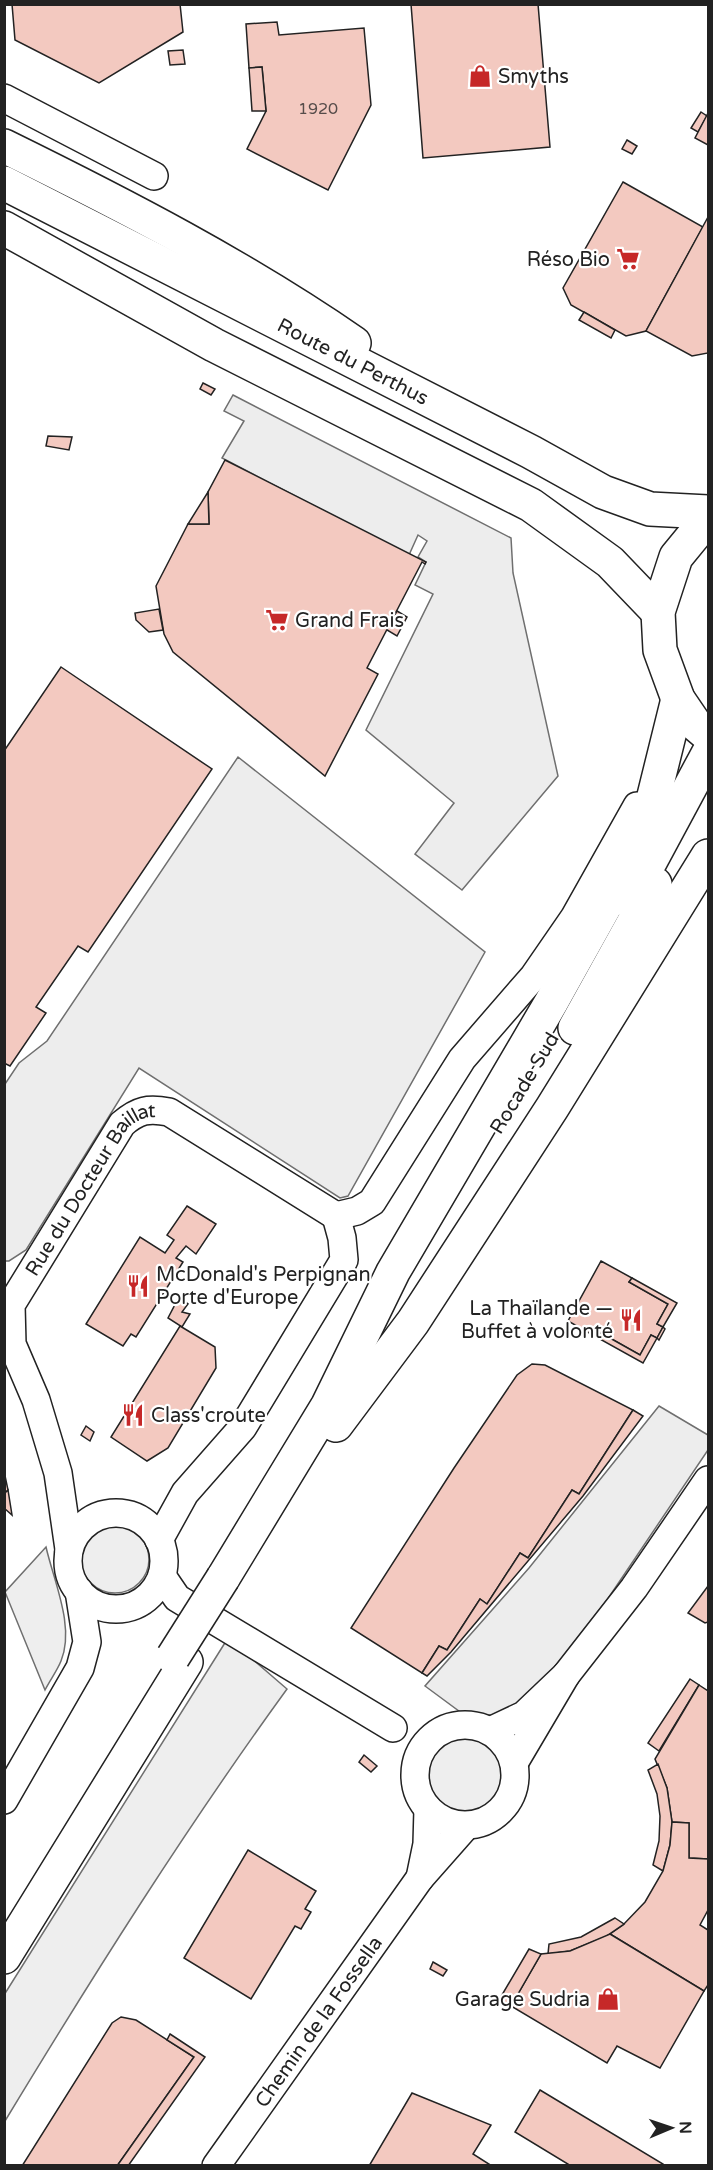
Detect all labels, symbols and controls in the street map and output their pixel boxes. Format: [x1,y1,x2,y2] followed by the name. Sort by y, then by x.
[467,63,493,89] shop icon: Smyths
[498,65,569,89] place label: Smyths
[298,99,338,119] house number: 1920
[615,246,641,272] supermarket icon: Réso Bio
[527,248,610,272] place label: Réso Bio
[273,314,432,411] street label: Route du Perthus
[264,607,290,633] supermarket icon: Grand Frais
[295,609,404,633] place label: Grand Frais
[485,1028,565,1139] street label: Rocade Sud
[21,1099,156,1281] street label: Rue du Docteur Baillat
[156,1263,371,1310] place label: McDonald's Perpignan Porte d'Europe
[125,1273,151,1299] restaurant icon: McDonald's Perpignan Porte d'Europe
[461,1297,613,1344] place label: La Thaïlande — Buffet à volonté
[618,1307,644,1333] restaurant icon: La Thaïlande — Buffet à volonté
[120,1402,146,1428] restaurant icon: Class'croute
[151,1404,266,1428] place label: Class'croute
[250,1932,388,2112] street label: Chemin de la Fossella
[595,1986,621,2012] shop icon: Garage Sudria
[455,1988,590,2012] place label: Garage Sudria
[641,2098,701,2158] north arrow
[675,2121,695,2134] text: N

